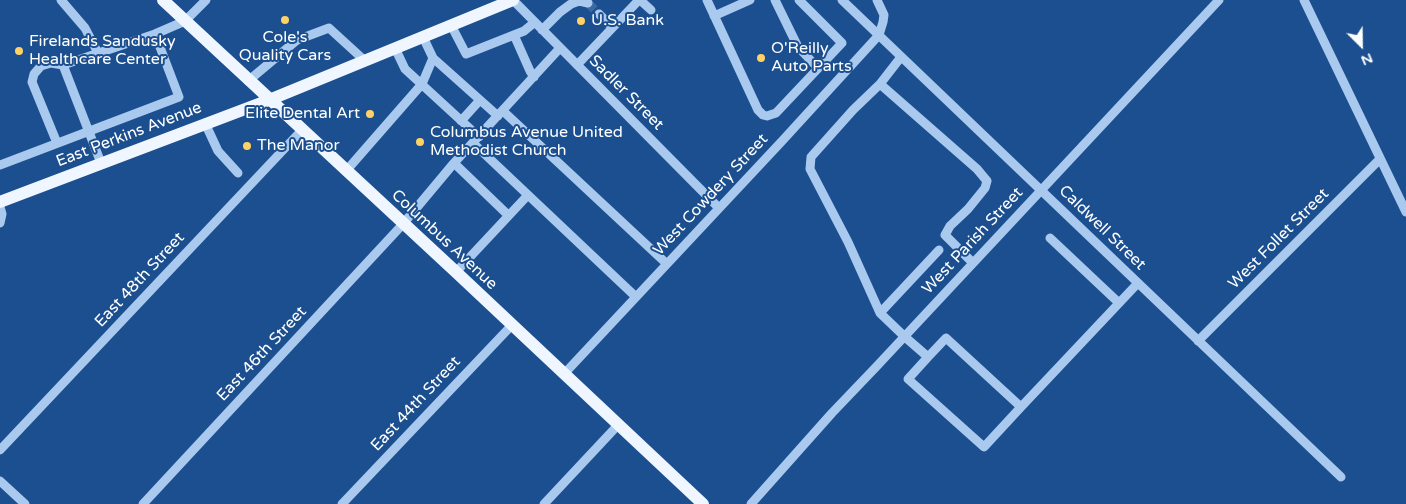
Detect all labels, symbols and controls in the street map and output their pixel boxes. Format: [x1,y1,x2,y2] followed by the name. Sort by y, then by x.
[591,11,664,31] place label: U.S. Bank
[279,14,291,26] marker: Cole's Quality Cars
[575,15,587,27] marker: U.S. Bank
[1336,20,1386,70] north arrow
[239,28,331,66] place label: Cole's Quality Cars
[29,32,176,70] place label: Firelands Sandusky Healthcare Center
[771,39,852,77] place label: O'Reilly Auto Parts
[13,45,25,57] marker: Firelands Sandusky Healthcare Center
[1359,49,1376,69] text: N
[585,52,667,134] street label: Sadler Street
[755,52,767,64] marker: O'Reilly Auto Parts
[54,98,204,172] street label: East Perkins Avenue
[245,104,360,124] place label: Elite Dental Art
[364,108,376,120] marker: Elite Dental Art
[430,123,623,161] place label: Columbus Avenue United Methodist Church
[650,130,772,260] street label: West Cowdery Street
[257,136,340,156] place label: The Manor
[414,136,426,148] marker: Columbus Avenue United Methodist Church
[241,140,253,152] marker: The Manor
[1054,182,1150,274] street label: Caldwell Street
[919,184,1027,298] street label: West Parish Street
[1225,185,1333,293] street label: West Follet Street
[387,186,501,294] street label: Columbus Avenue
[91,229,189,331] street label: East 48th Street
[213,303,311,405] street label: East 46th Street
[367,353,465,455] street label: East 44th Street

